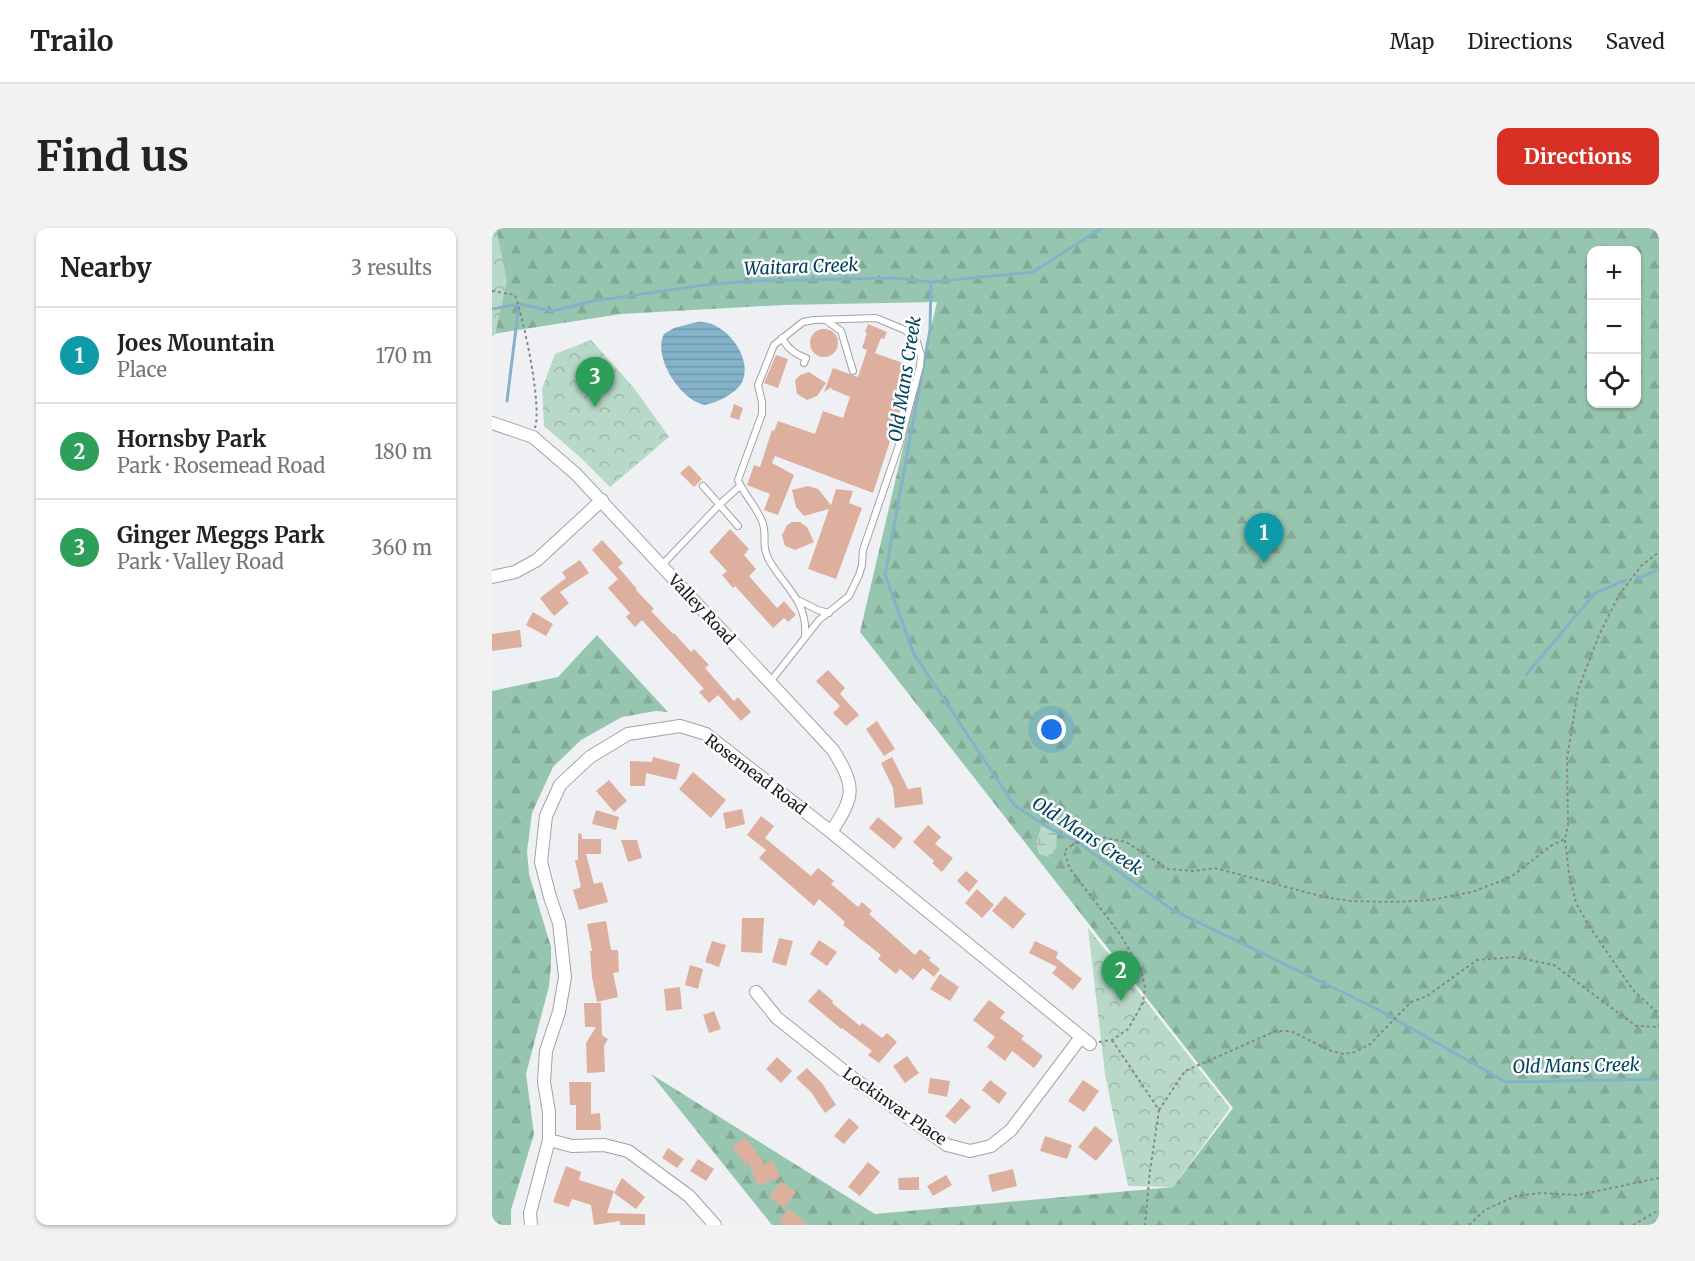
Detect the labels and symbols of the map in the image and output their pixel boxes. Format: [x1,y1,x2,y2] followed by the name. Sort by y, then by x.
[743,253,859,280] water label: Waitara Creek
[883,314,926,443] water label: Old Mans Creek
[576,358,614,407] pin: 3
[1244,514,1284,563] pin: 1
[664,569,740,649] street label: Valley Road
[1037,715,1066,744] your location
[701,729,811,819] street label: Rosemead Road
[1028,791,1147,880] water label: Old Mans Creek
[1102,952,1140,1001] pin: 2
[1512,1053,1640,1078] water label: Old Mans Creek
[839,1063,951,1149] street label: Lockinvar Place

